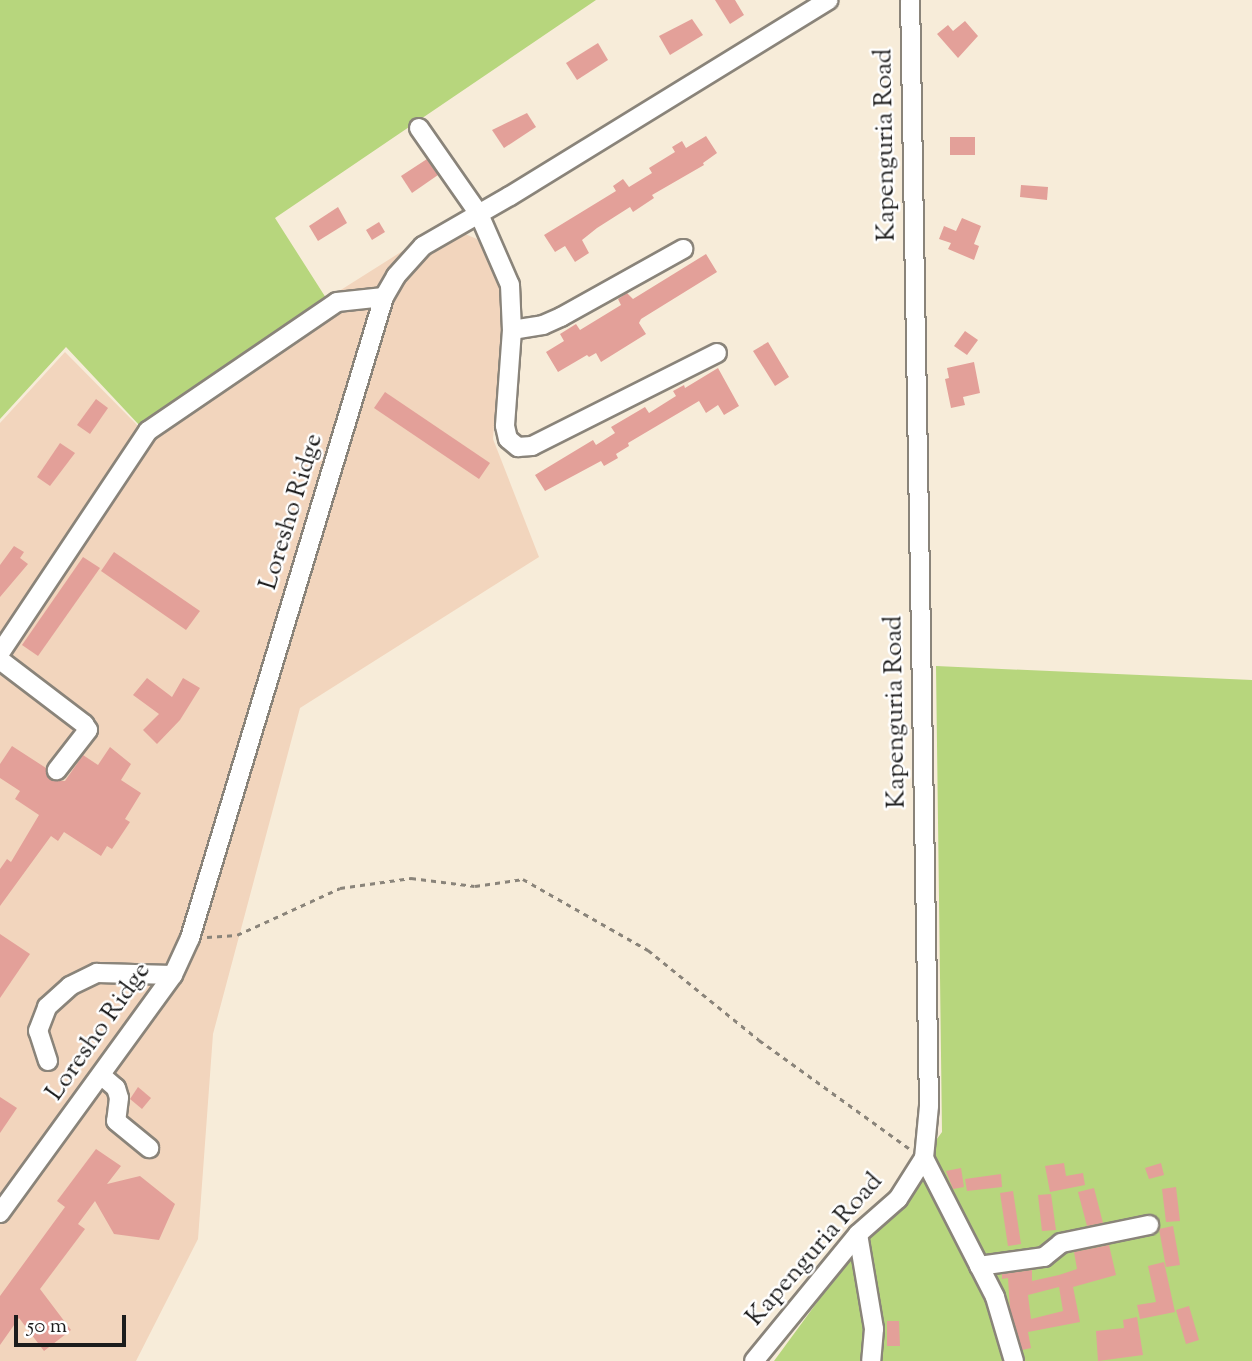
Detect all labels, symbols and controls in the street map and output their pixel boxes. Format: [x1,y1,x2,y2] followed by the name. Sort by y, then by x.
[869,48,903,242] street label: Kapenguria Road
[253,430,331,594] street label: Loresho Ridge
[879,615,913,809] street label: Kapenguria Road
[40,957,158,1107] street label: Loresho Ridge
[740,1167,890,1333] street label: Kapenguria Road
[18,1302,130,1346] scale bar
[27,1312,67,1342] text: 50 m

